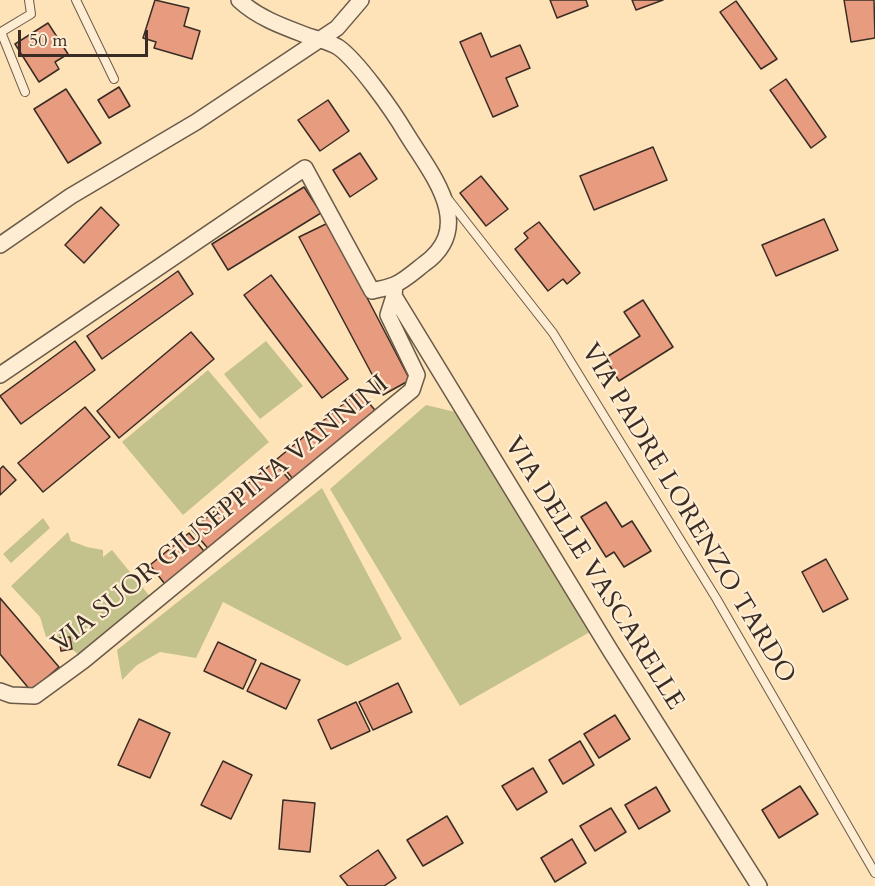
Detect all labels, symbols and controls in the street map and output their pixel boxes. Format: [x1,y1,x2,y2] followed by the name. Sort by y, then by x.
[21,18,152,56] scale bar
[29,28,68,53] text: 50 m
[573,338,801,690] street label: VIA PADRE LORENZO TARDO
[46,369,396,661] street label: VIA SUOR GIUSEPPINA VANNINI
[496,432,690,716] street label: VIA DELLE VASCARELLE

